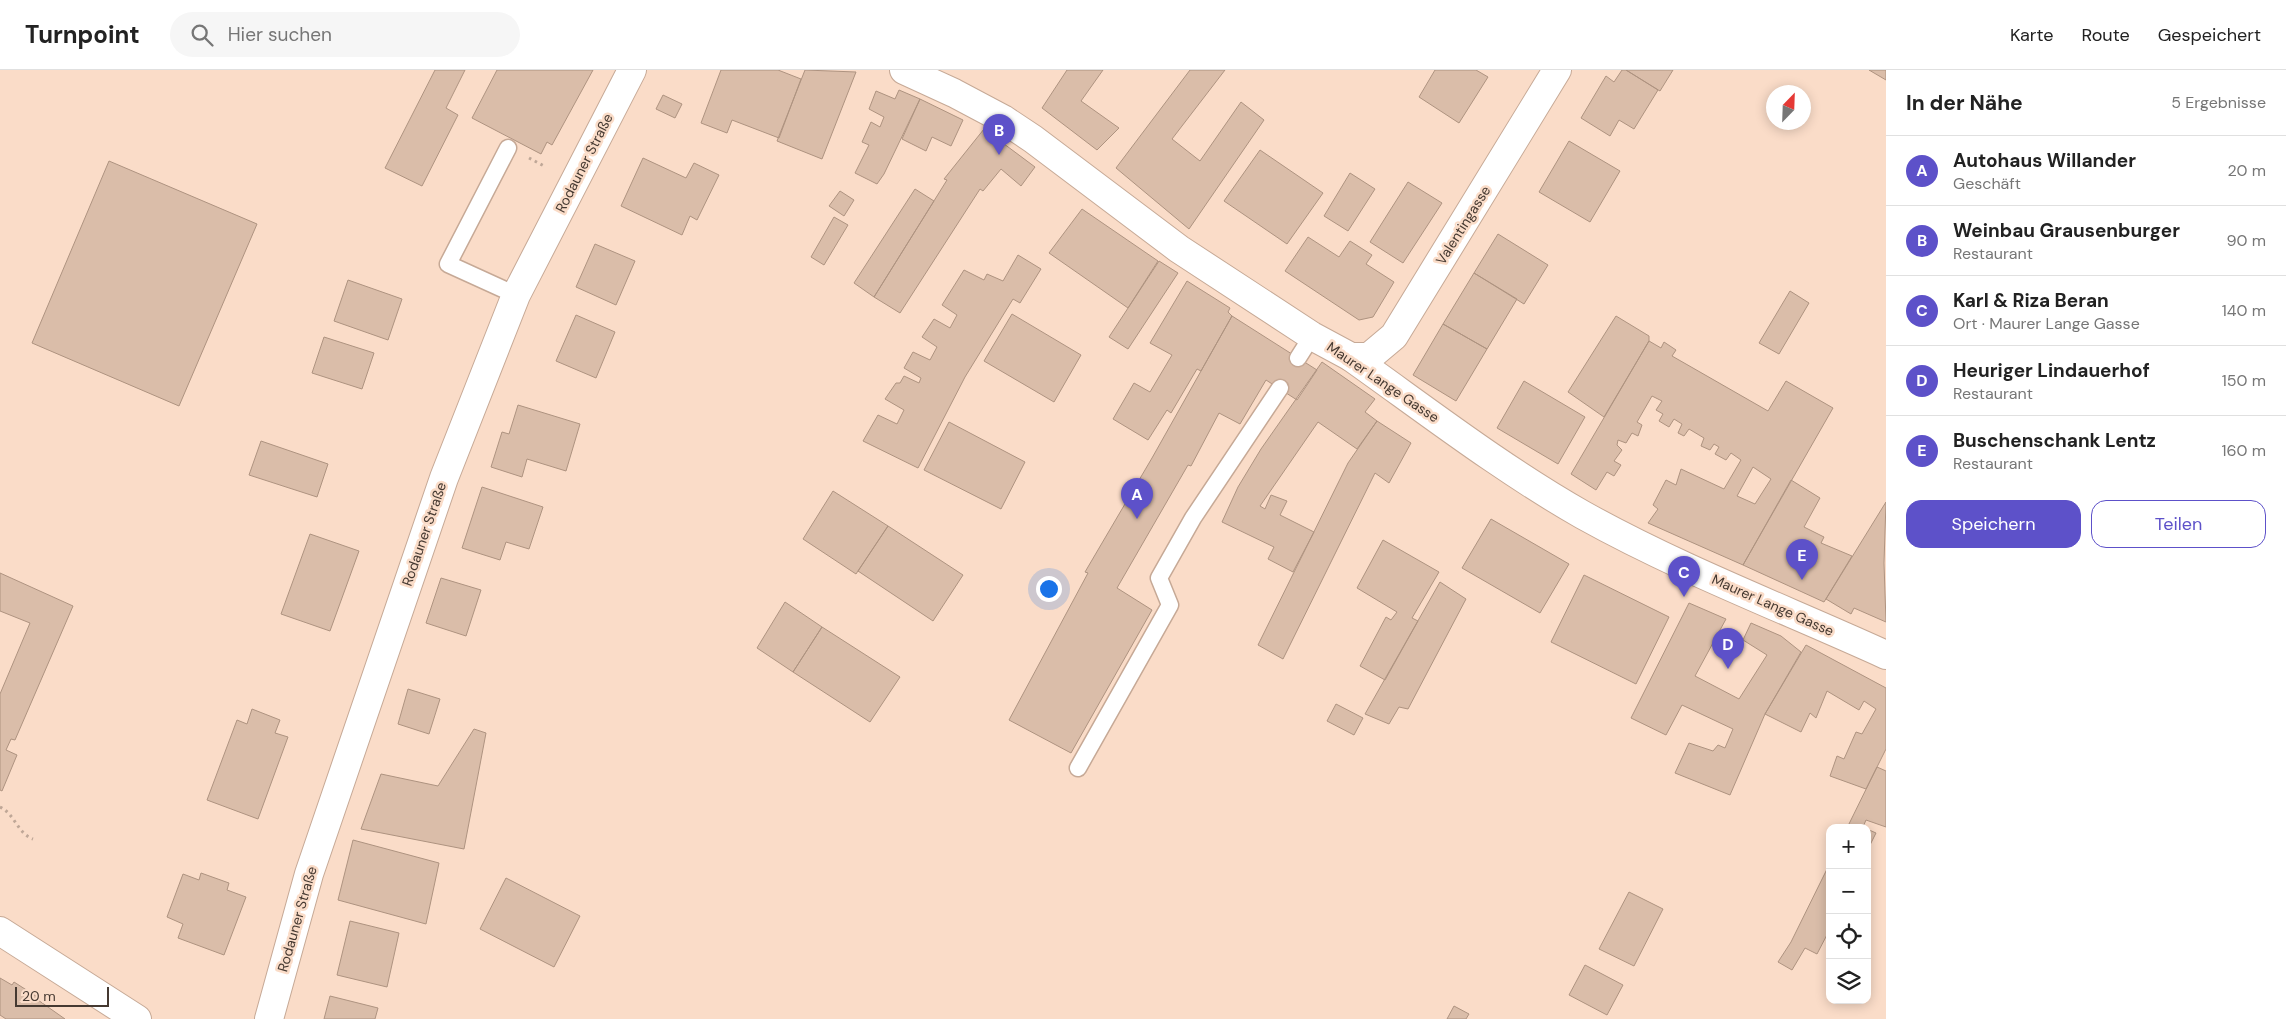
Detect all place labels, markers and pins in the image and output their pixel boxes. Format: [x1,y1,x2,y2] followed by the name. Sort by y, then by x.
[983,114,1015,155] pin: B
[1121,478,1153,519] pin: A
[1786,539,1818,580] pin: E
[1668,556,1700,597] pin: C
[1712,628,1744,669] pin: D

